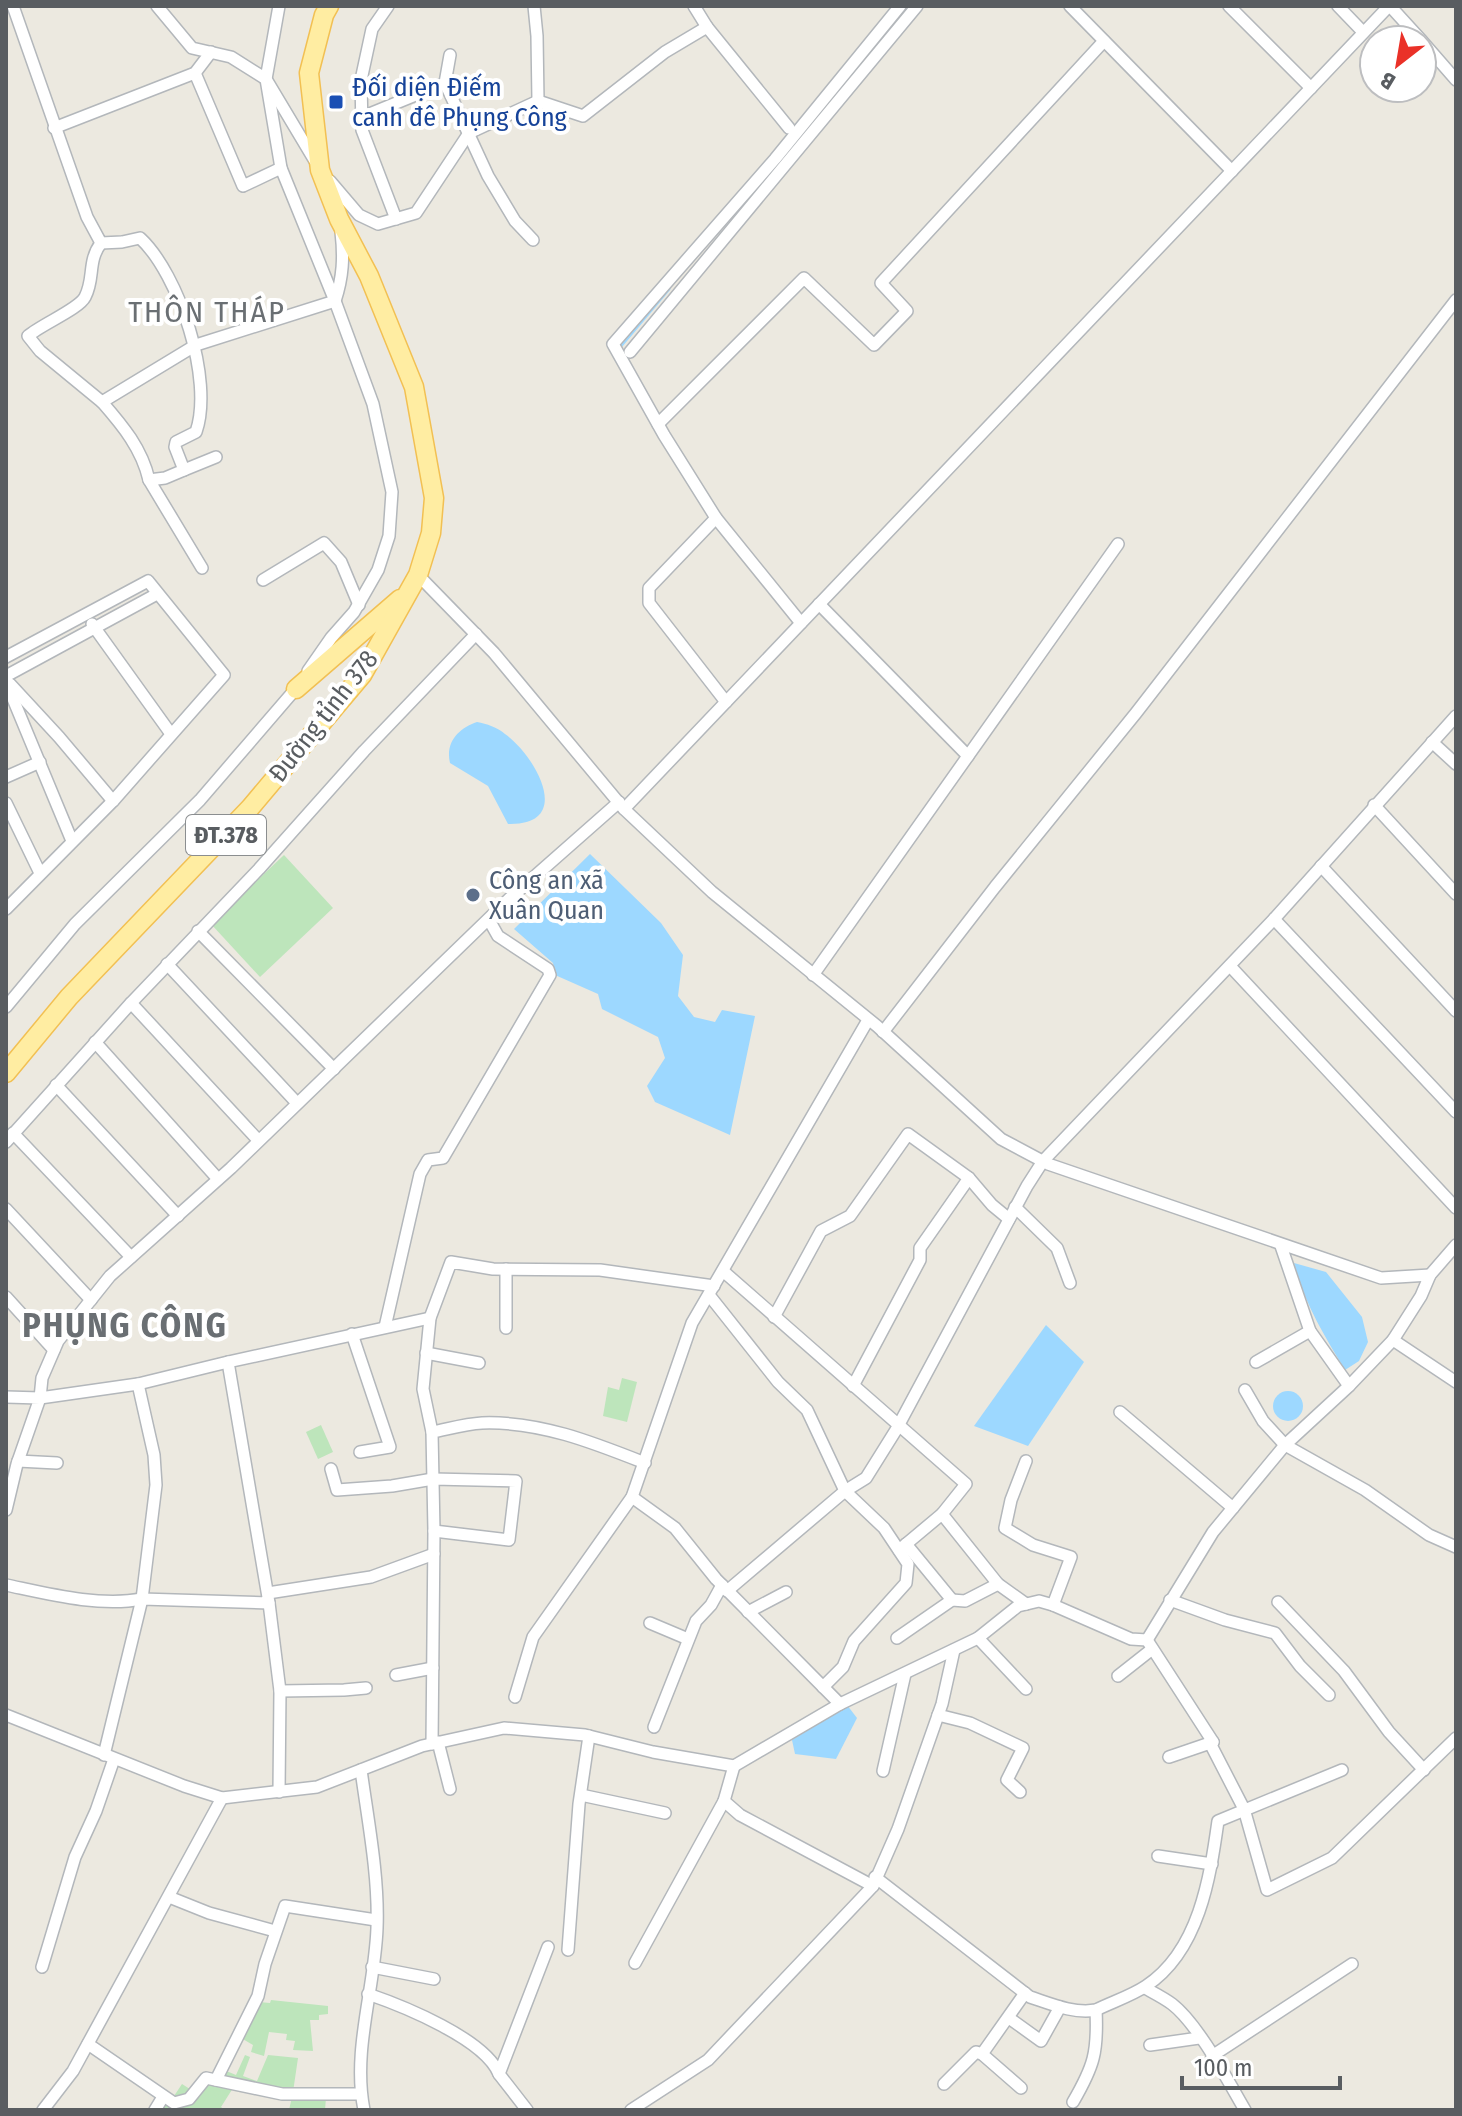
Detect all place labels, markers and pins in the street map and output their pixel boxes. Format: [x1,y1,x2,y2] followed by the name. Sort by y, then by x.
[352,72,568,133] place label: Đối diện Điếm canh đê Phụng Công
[327,93,345,111] marker: Đối diện Điếm canh đê Phụng Công
[489,865,604,926] place label: Công an xã Xuân Quan
[464,886,482,904] marker: Công an xã Xuân Quan

